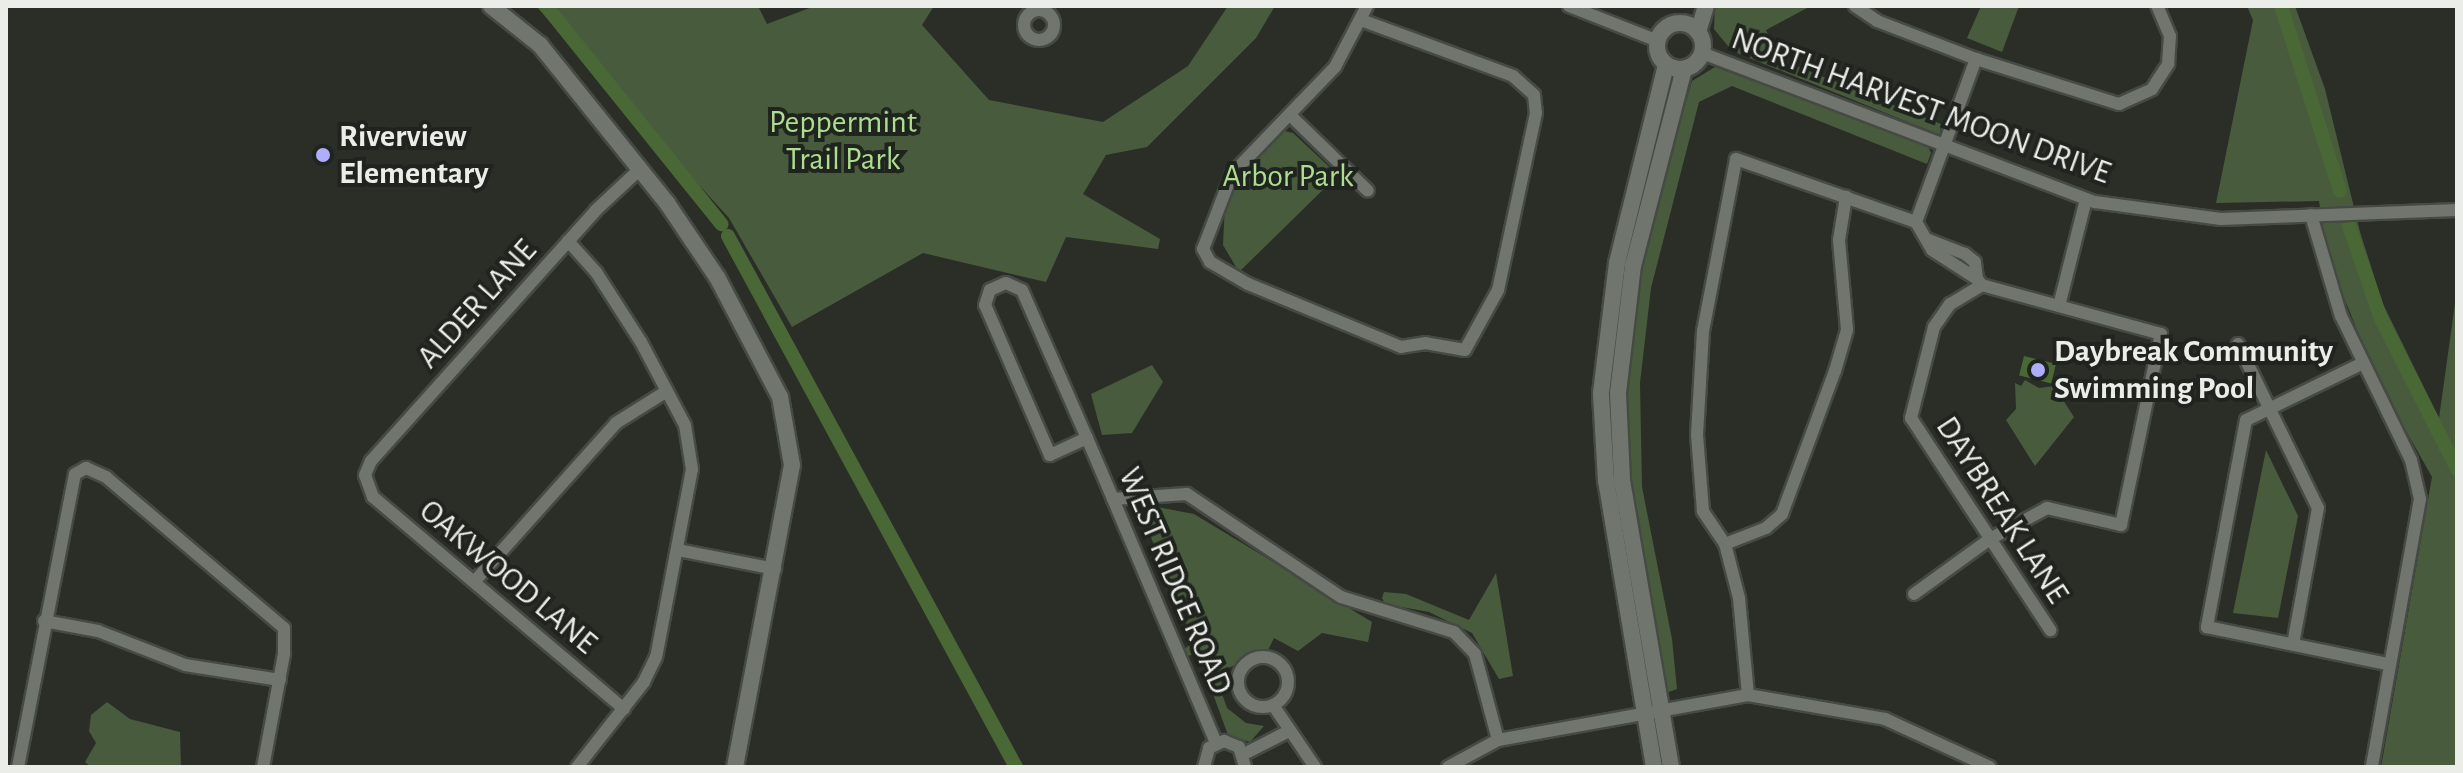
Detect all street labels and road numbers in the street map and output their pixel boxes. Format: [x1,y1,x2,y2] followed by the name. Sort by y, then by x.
[1726,19,2116,193] street label: NORTH HARVEST MOON DRIVE
[409,232,545,376] street label: ALDER LANE
[1927,409,2077,611] street label: DAYBREAK LANE
[1110,462,1240,700] street label: WEST RIDGE ROAD
[412,492,604,662] street label: OAKWOOD LANE

